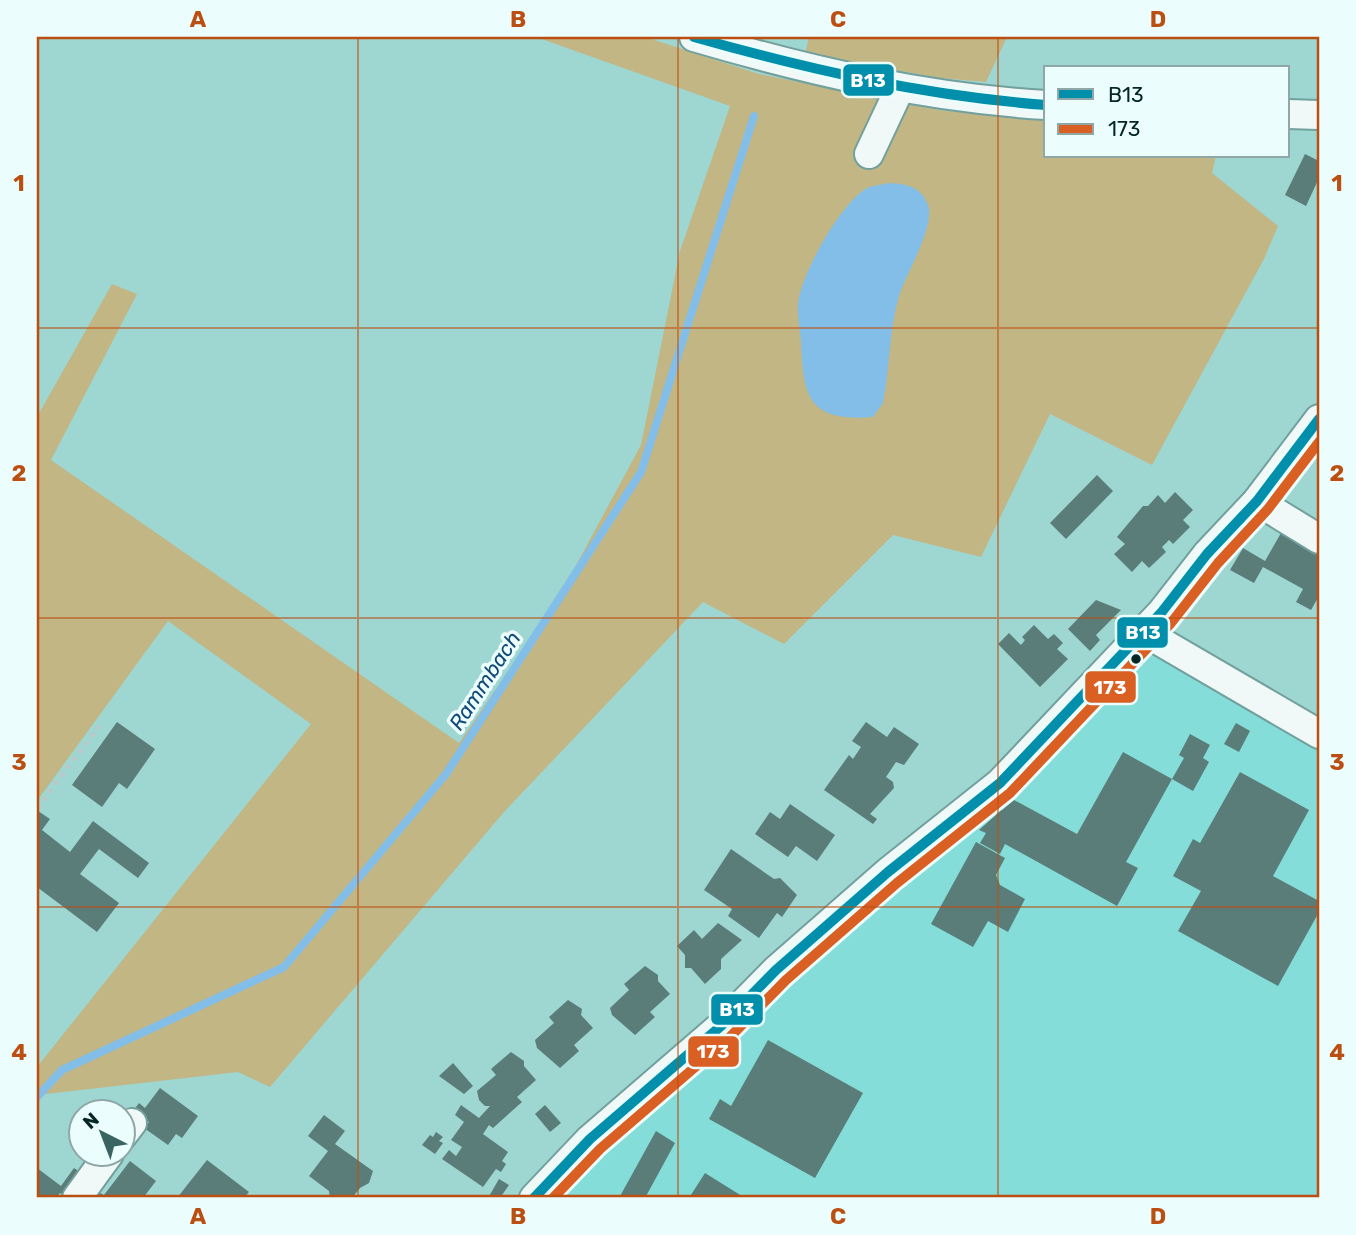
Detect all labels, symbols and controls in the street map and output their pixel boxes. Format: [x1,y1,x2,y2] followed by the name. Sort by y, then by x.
[190,5,207,33] text: A
[510,5,526,33] text: B
[830,5,846,33] text: C
[1150,5,1166,33] text: D
[842,63,895,97] line badge: B13
[1044,66,1290,158] legend
[850,69,886,92] text: B13
[1108,82,1144,107] text: B13
[1108,116,1140,141] text: 173
[13,169,25,197] text: 1
[1331,169,1343,197] text: 1
[12,459,26,487] text: 2
[1330,459,1344,487] text: 2
[1116,616,1169,649] line badge: B13
[1125,621,1161,644] text: B13
[443,627,526,735] water label: Rammbach
[1129,652,1143,666] unlabelled marker
[1084,670,1137,704] line badge: 173
[1094,676,1126,699] text: 173
[11,748,27,776] text: 3
[1329,748,1345,776] text: 3
[710,993,764,1026] line badge: B13
[719,998,755,1021] text: B13
[687,1035,740,1068] line badge: 173
[11,1038,27,1066] text: 4
[1329,1038,1345,1066] text: 4
[697,1040,729,1063] text: 173
[66,1098,136,1168] north arrow
[78,1108,104,1134] text: N
[190,1202,207,1230] text: A
[510,1202,526,1230] text: B
[830,1202,846,1230] text: C
[1150,1202,1166,1230] text: D

